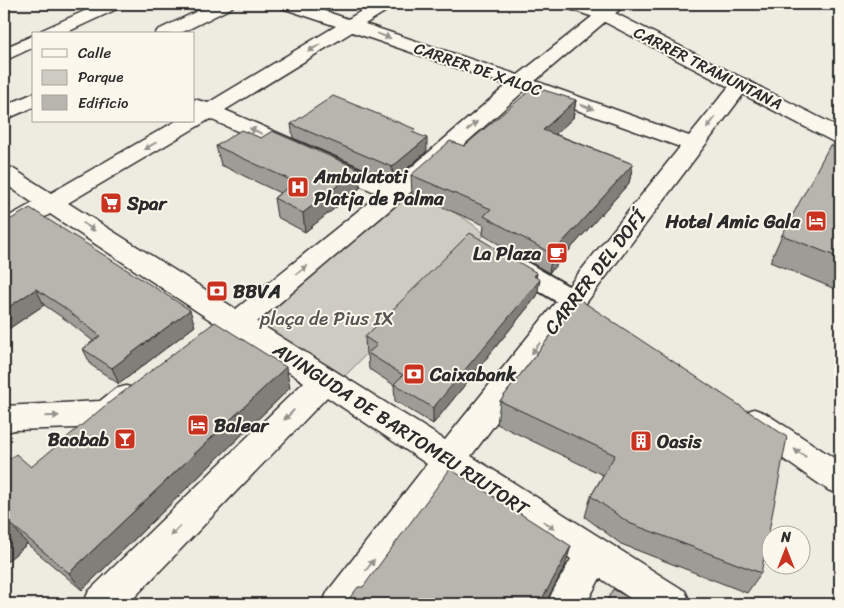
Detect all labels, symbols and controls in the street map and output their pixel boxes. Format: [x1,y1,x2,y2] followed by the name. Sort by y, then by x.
[628,18,788,118] street label: CARRER TRAMUNTANA
[32,32,195,122] legend
[377,33,392,40] one-way arrow
[410,33,546,105] street label: CARRER DE XALOC
[78,40,111,66] text: Calle
[307,43,320,52] one-way arrow
[78,64,123,90] text: Parque
[78,90,129,116] text: Edificio
[580,104,595,111] one-way arrow
[706,116,717,129] one-way arrow
[466,120,478,132] one-way arrow
[248,127,263,135] one-way arrow
[143,141,156,150] one-way arrow
[313,160,444,215] place label: Ambulatoti Platja de Palma
[286,175,310,199] hospital icon: Ambulatoti Platja de Palma
[126,187,169,220] place label: Spar
[99,191,123,215] supermarket icon: Spar
[535,201,656,342] street label: CARRER DEL DOFÍ
[664,205,800,238] place label: Hotel Amic Gala
[804,209,828,233] hotel icon: Hotel Amic Gala
[82,223,95,232] one-way arrow
[473,237,541,270] place label: La Plaza
[545,241,569,265] cafe icon: La Plaza
[296,265,308,276] one-way arrow
[233,275,281,308] place label: BBVA
[205,279,229,303] bank icon: BBVA
[259,302,394,335] park label: plaça de Pius IX
[266,333,537,525] street label: AVINGUDA DE BARTOMEU RIUTORT
[531,341,541,355] one-way arrow
[429,358,517,391] place label: Caixabank
[402,362,426,386] bank icon: Caixabank
[214,409,270,442] place label: Balear
[283,409,295,421] one-way arrow
[44,412,60,420] one-way arrow
[186,413,210,437] hotel icon: Balear
[48,423,109,456] place label: Baobab
[657,425,703,458] place label: Oasis
[113,427,137,451] bar icon: Baobab
[629,429,653,453] building icon: Oasis
[793,448,807,458] one-way arrow
[542,520,555,529] one-way arrow
[169,524,181,536] one-way arrow
[780,525,791,550] text: N
[762,526,812,576] north arrow
[365,558,375,572] one-way arrow

